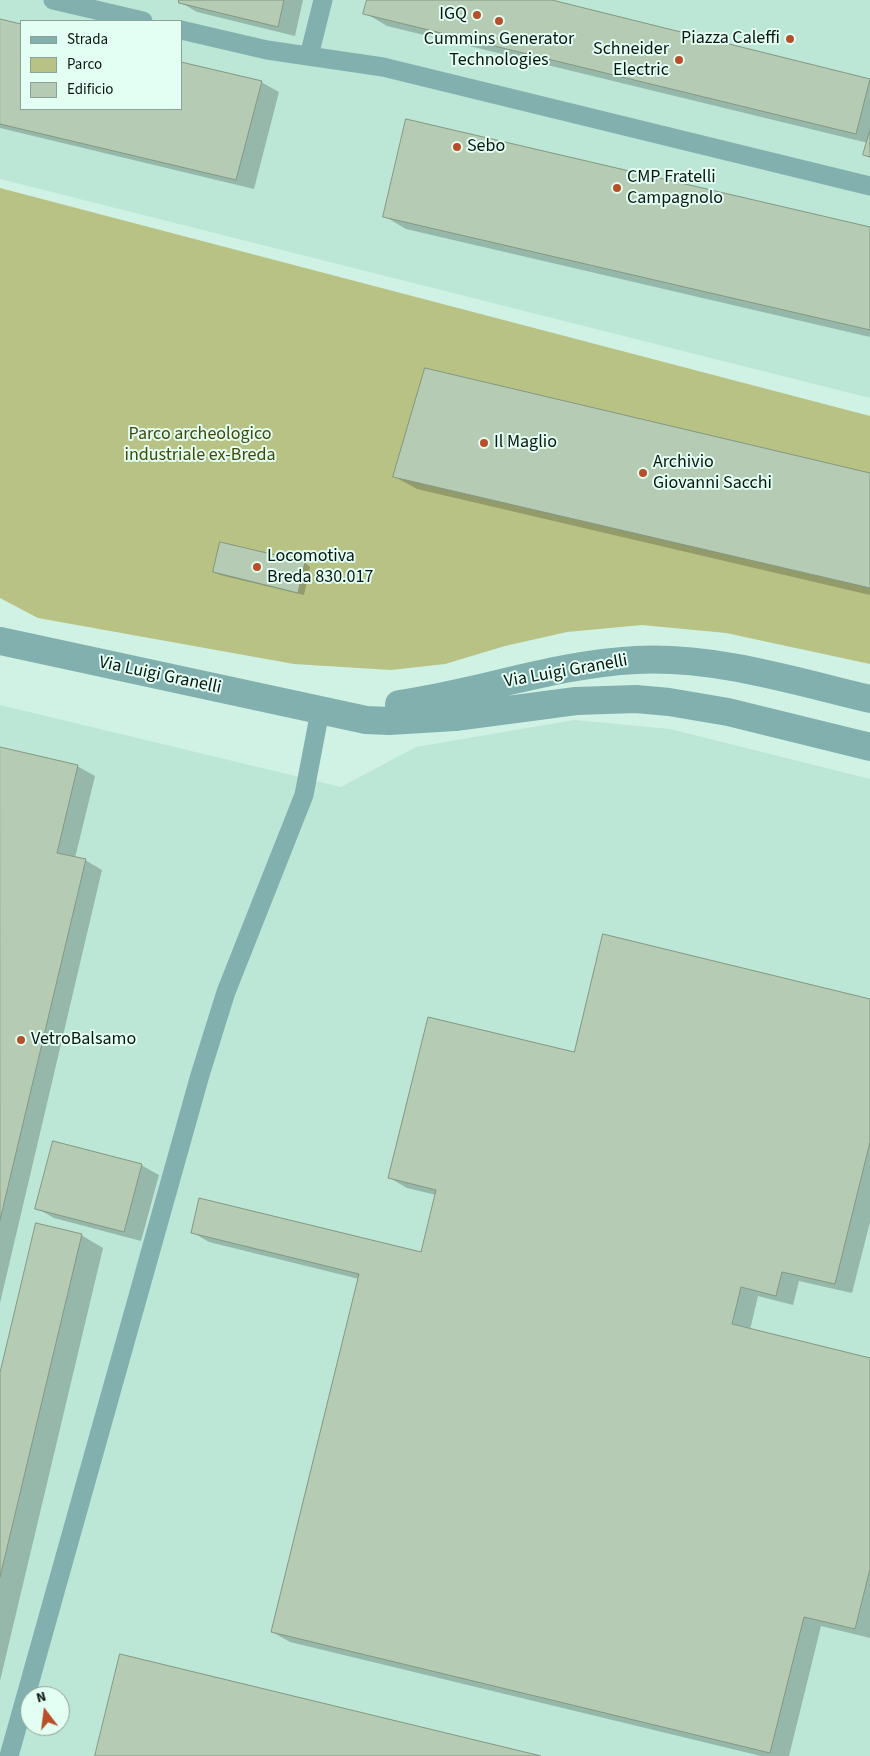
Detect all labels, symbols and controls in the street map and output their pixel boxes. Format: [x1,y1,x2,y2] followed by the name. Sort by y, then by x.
[439,4,467,26] place label: IGQ
[471,9,483,21] marker: IGQ
[493,15,505,27] marker: Cummins Generator Technologies
[20,20,182,110] legend
[681,28,780,50] place label: Piazza Caleffi
[67,29,108,50] text: Strada
[424,29,574,72] place label: Cummins Generator Technologies
[784,33,796,45] marker: Piazza Caleffi
[593,39,669,82] place label: Schneider Electric
[67,54,102,75] text: Parco
[673,54,685,66] marker: Schneider Electric
[67,79,114,100] text: Edificio
[467,136,505,158] place label: Sebo
[451,141,463,153] marker: Sebo
[627,167,723,210] place label: CMP Fratelli Campagnolo
[611,182,623,194] marker: CMP Fratelli Campagnolo
[124,424,276,466] park label: Parco archeologico industriale ex-Breda
[494,432,557,454] place label: Il Maglio
[478,437,490,449] marker: Il Maglio
[653,452,772,494] place label: Archivio Giovanni Sacchi
[637,467,649,479] marker: Archivio Giovanni Sacchi
[267,546,373,588] place label: Locomotiva Breda 830.017
[251,561,263,573] marker: Locomotiva Breda 830.017
[503,651,629,693] street label: Via Luigi Granelli
[97,652,223,700] street label: Via Luigi Granelli
[31,1029,136,1051] place label: VetroBalsamo
[15,1034,27,1046] marker: VetroBalsamo
[20,1686,70,1736] north arrow
[34,1687,48,1708] text: N

